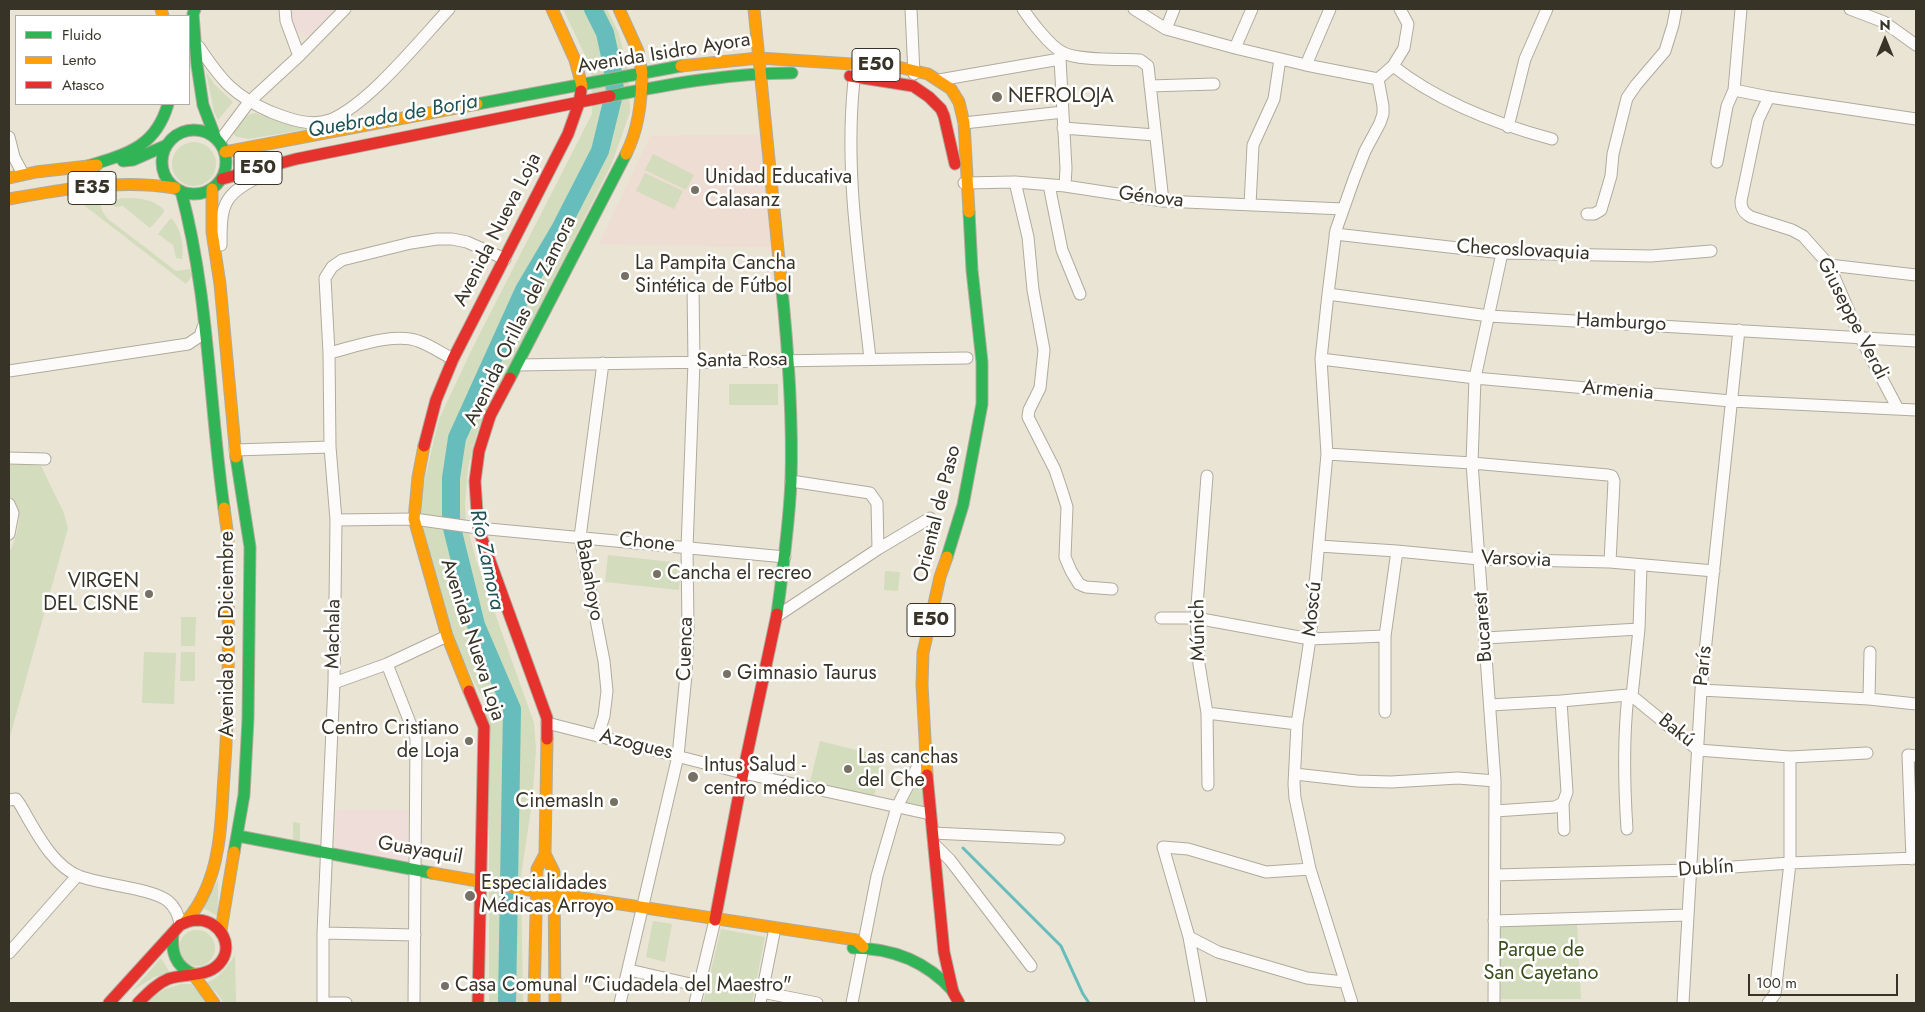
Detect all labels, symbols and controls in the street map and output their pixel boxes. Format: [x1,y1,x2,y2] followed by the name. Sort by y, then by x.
[15,15,190,105] legend
[1860,15,1910,65] north arrow
[1879,15,1891,35] text: N
[62,24,101,46] text: Fluido
[576,28,752,80] street label: Avenida Isidro Ayora
[852,48,900,82] road number: E50
[62,49,96,71] text: Lento
[62,74,104,96] text: Atasco
[1008,85,1114,109] place label: NEFROLOJA
[306,90,480,144] water label: Quebrada de Borja
[990,90,1004,104] marker: NEFROLOJA
[449,149,547,311] street label: Avenida Nueva Loja
[234,152,282,184] road number: E50
[705,166,852,213] place label: Unidad Educativa Calasanz
[68,172,116,204] road number: E35
[1117,182,1185,214] street label: Génova
[689,184,701,196] marker: Unidad Educativa Calasanz
[460,212,582,430] street label: Avenida Orillas del Zamora
[1456,236,1590,266] street label: Checoslovaquia
[635,252,796,299] place label: La Pampita Cancha Sintética de Fútbol
[1811,254,1893,384] street label: Giuseppe Verdi
[619,270,631,282] marker: La Pampita Cancha Sintética de Fútbol
[1575,309,1667,337] street label: Hamburgo
[696,348,788,374] street label: Santa Rosa
[1581,376,1655,406] street label: Armenia
[909,443,967,585] street label: Oriental de Paso
[463,507,509,613] water label: Río Zamora
[618,528,676,558] street label: Chone
[216,531,240,737] street label: Avenida 8 de Diciembre
[570,537,608,623] street label: Babahoyo
[1481,547,1551,573] street label: Varsovia
[435,556,509,724] street label: Avenida Nueva Loja
[667,562,812,586] place label: Cancha el recreo
[651,568,663,580] marker: Cancha el recreo
[43,570,139,617] place label: VIRGEN DEL CISNE
[1298,580,1328,638] street label: Moscú
[143,588,155,600] marker: VIRGEN DEL CISNE
[1470,591,1498,663] street label: Bucarest
[321,599,347,669] street label: Machala
[1186,599,1212,661] street label: Múnich
[907,604,955,636] road number: E50
[673,617,699,681] street label: Cuenca
[1690,645,1718,687] street label: París
[737,662,876,686] place label: Gimnasio Taurus
[721,668,733,680] marker: Gimnasio Taurus
[1653,709,1699,753] street label: Bakú
[321,717,459,764] place label: Centro Cristiano de Loja
[597,724,675,766] street label: Azogues
[463,735,475,747] marker: Centro Cristiano de Loja
[858,746,958,793] place label: Las canchas del Che
[704,754,826,801] place label: Intus Salud - centro médico
[842,763,854,775] marker: Las canchas del Che
[686,770,700,784] marker: Intus Salud - centro médico
[516,790,604,814] place label: CinemasIn
[608,796,620,808] marker: CinemasIn
[376,832,464,870] street label: Guayaquil
[1677,855,1735,883] street label: Dublín
[481,872,614,919] place label: Especialidades Médicas Arroyo
[463,889,477,903] marker: Especialidades Médicas Arroyo
[1484,939,1598,986] park label: Parque de San Cayetano
[1750,964,1900,996] scale bar
[1756,972,1797,994] text: 100 m
[455,974,792,998] place label: Casa Comunal "Ciudadela del Maestro"
[439,980,451,992] marker: Casa Comunal "Ciudadela del Maestro"

